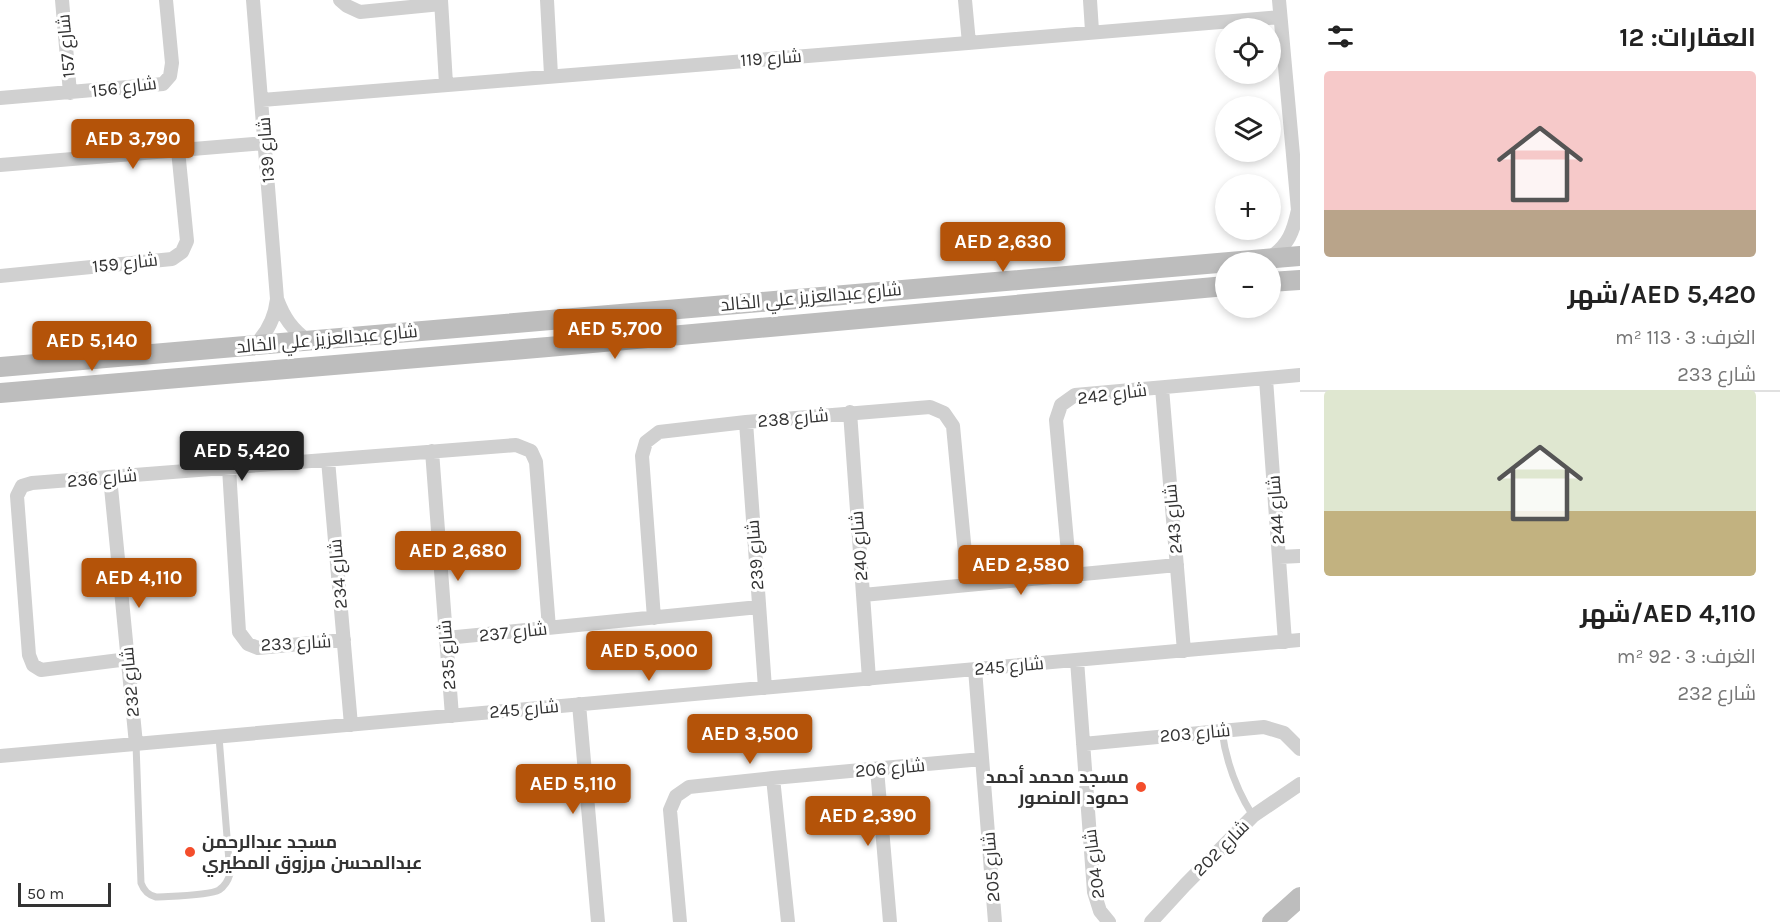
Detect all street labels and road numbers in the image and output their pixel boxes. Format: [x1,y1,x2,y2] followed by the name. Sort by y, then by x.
[52,13,81,79] street label: شارع 157
[740,45,803,72] street label: شارع 119
[90,72,158,103] street label: شارع 156
[253,116,280,184] street label: شارع 139
[91,249,159,278] street label: شارع 159
[720,278,903,319] street label: شارع عبدالعزيز علي الخالد
[236,320,419,361] street label: شارع عبدالعزيز علي الخالد
[1076,379,1148,410] street label: شارع 242
[757,404,830,433] street label: شارع 238
[66,464,138,493] street label: شارع 236
[1263,474,1290,546] street label: شارع 244
[1159,483,1188,555] street label: شارع 243
[846,510,873,582] street label: شارع 240
[742,519,769,591] street label: شارع 239
[324,538,353,610] street label: شارع 234
[478,617,548,648] street label: شارع 237
[434,619,461,691] street label: شارع 235
[260,630,332,657] street label: شارع 233
[116,646,145,718] street label: شارع 232
[973,652,1045,681] street label: شارع 245
[488,695,560,724] street label: شارع 245
[1159,719,1231,748] street label: شارع 203
[854,754,926,783] street label: شارع 206
[1188,815,1254,881] street label: شارع 202
[1079,828,1110,900] street label: شارع 204
[978,831,1005,903] street label: شارع 205

